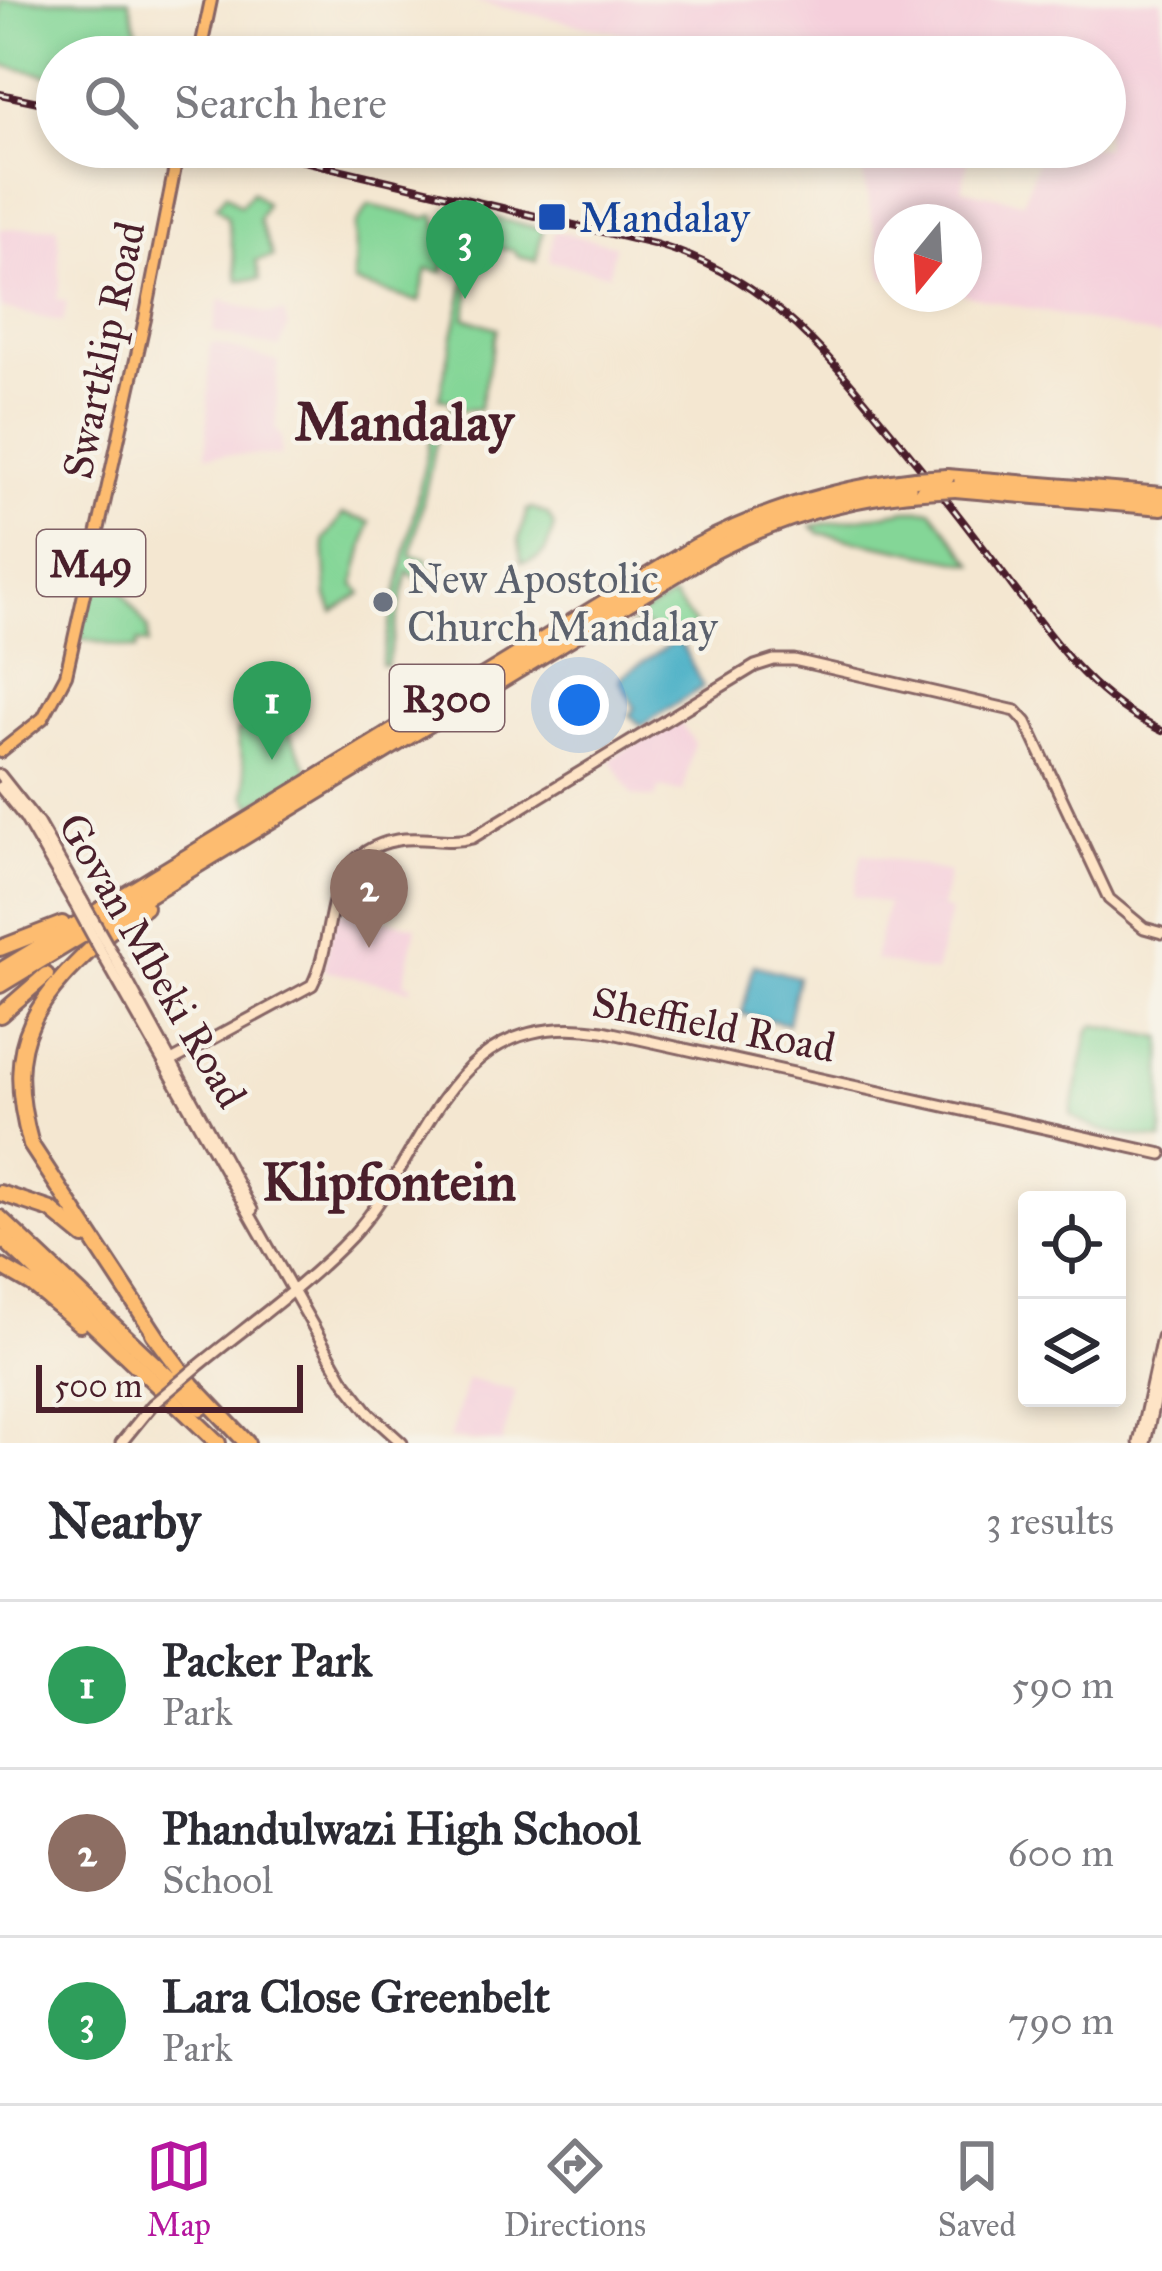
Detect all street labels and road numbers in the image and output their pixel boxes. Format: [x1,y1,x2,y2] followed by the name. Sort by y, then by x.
[51,217,157,484] street label: Swartklip Road
[37,530,145,596] road number: M49
[390,665,504,731] road number: R300
[47,804,258,1117] street label: Govan Mbeki Road
[588,976,840,1074] street label: Sheffield Road

